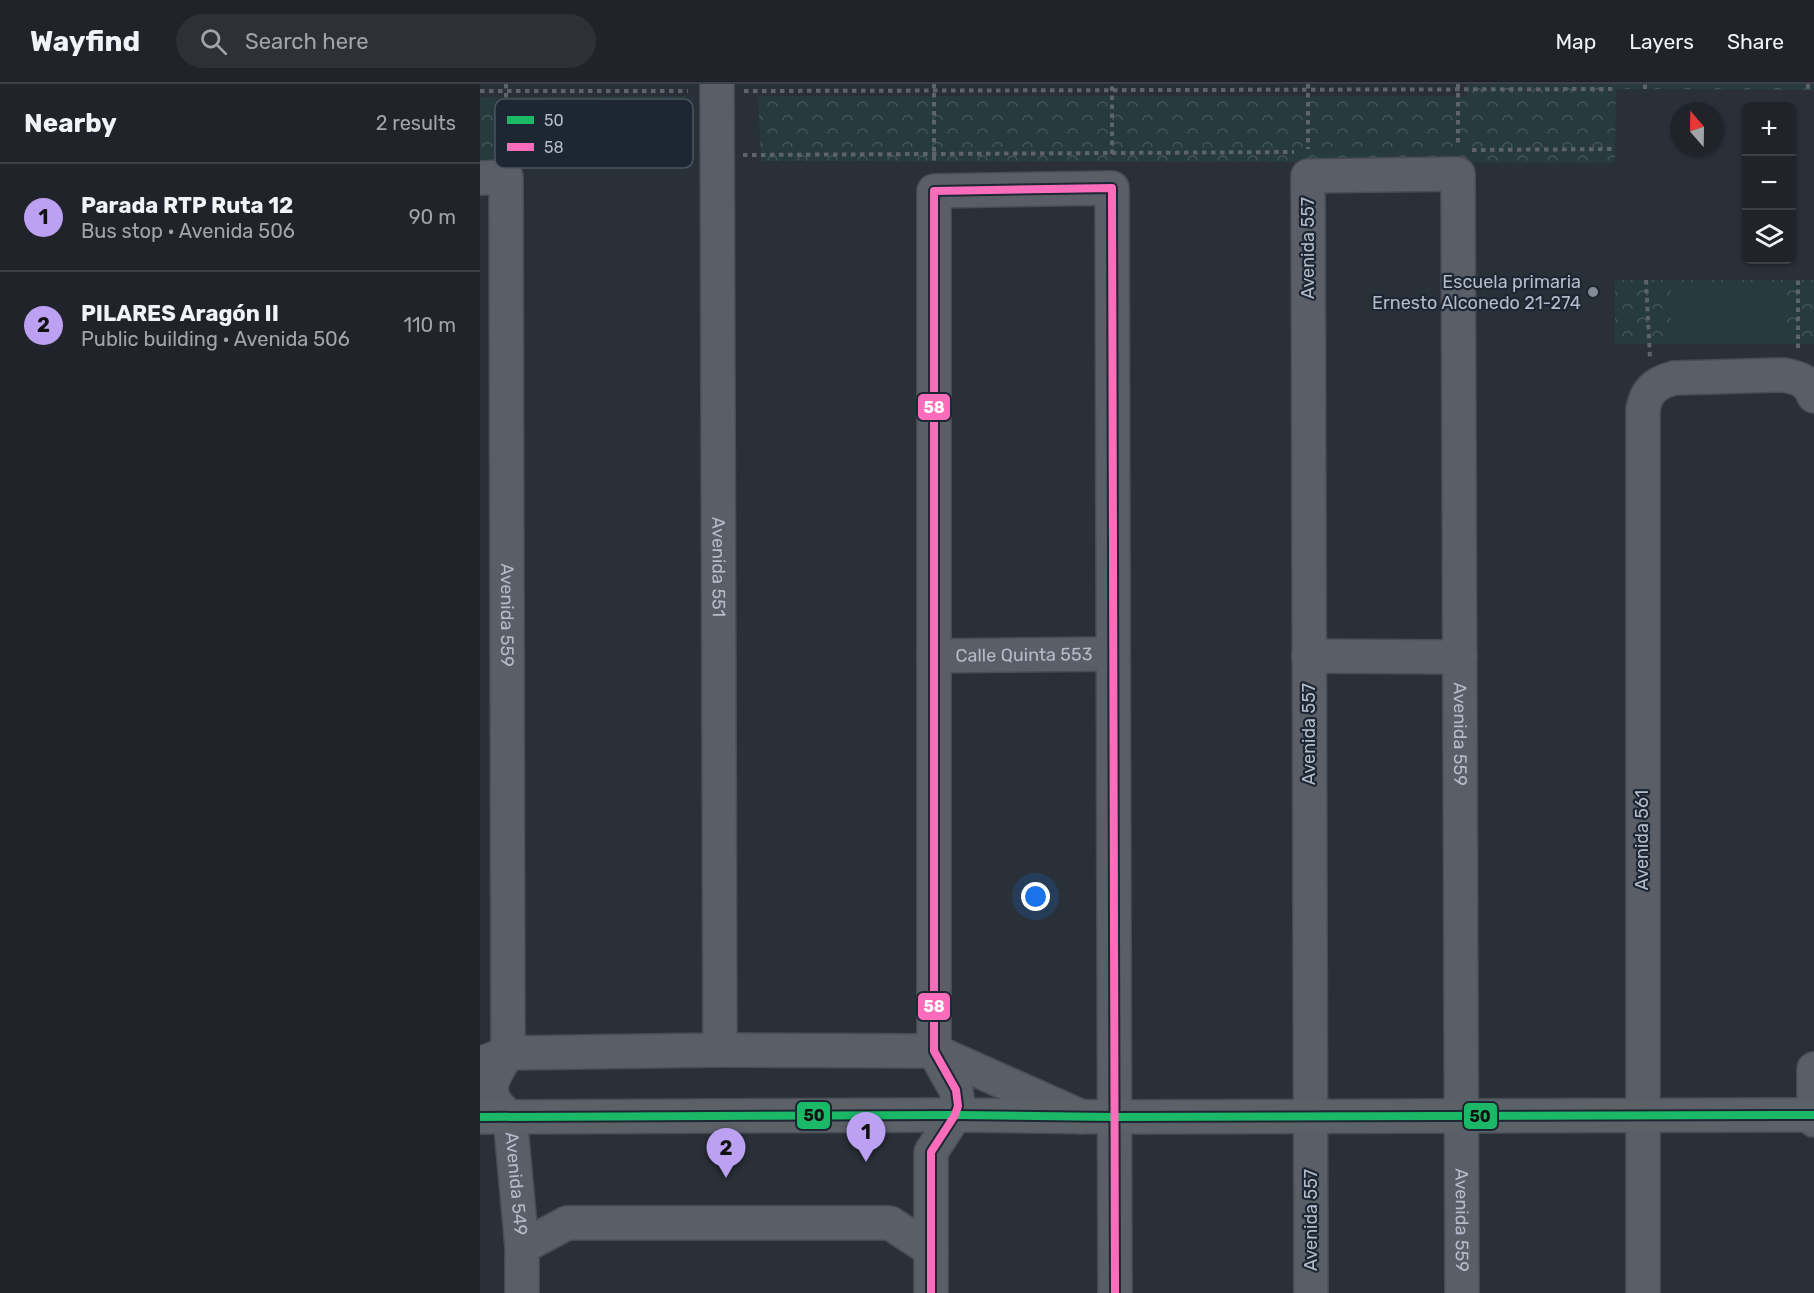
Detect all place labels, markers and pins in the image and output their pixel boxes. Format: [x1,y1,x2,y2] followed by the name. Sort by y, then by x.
[1372,271,1581,314] place label: Escuela primaria Ernesto Alconedo 21-274
[1586,285,1600,299] marker: Escuela primaria Ernesto Alconedo 21-274
[846,1112,886,1162] pin: 1
[706,1128,746,1178] pin: 2

